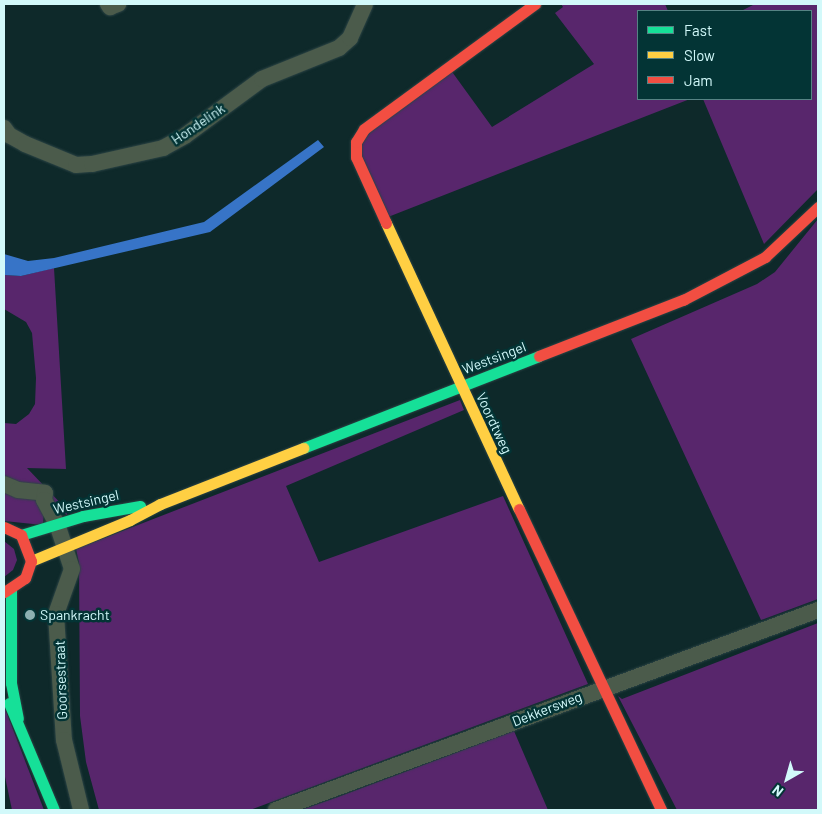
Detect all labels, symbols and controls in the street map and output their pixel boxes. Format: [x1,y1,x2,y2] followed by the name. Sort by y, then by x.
[637,10,812,100] legend
[684,21,712,39] text: Fast
[684,46,715,64] text: Slow
[684,71,713,89] text: Jam
[168,100,228,148] street label: Hondelink
[460,338,528,378] street label: Westsingel
[473,390,515,456] street label: Voordtweg
[52,486,120,518] street label: Westsingel
[40,607,110,623] place label: Spankracht
[24,609,36,621] marker: Spankracht
[51,640,71,720] street label: Goorsestraat
[510,688,584,730] street label: Dekkersweg
[762,754,812,804] north arrow
[769,782,786,801] text: N

